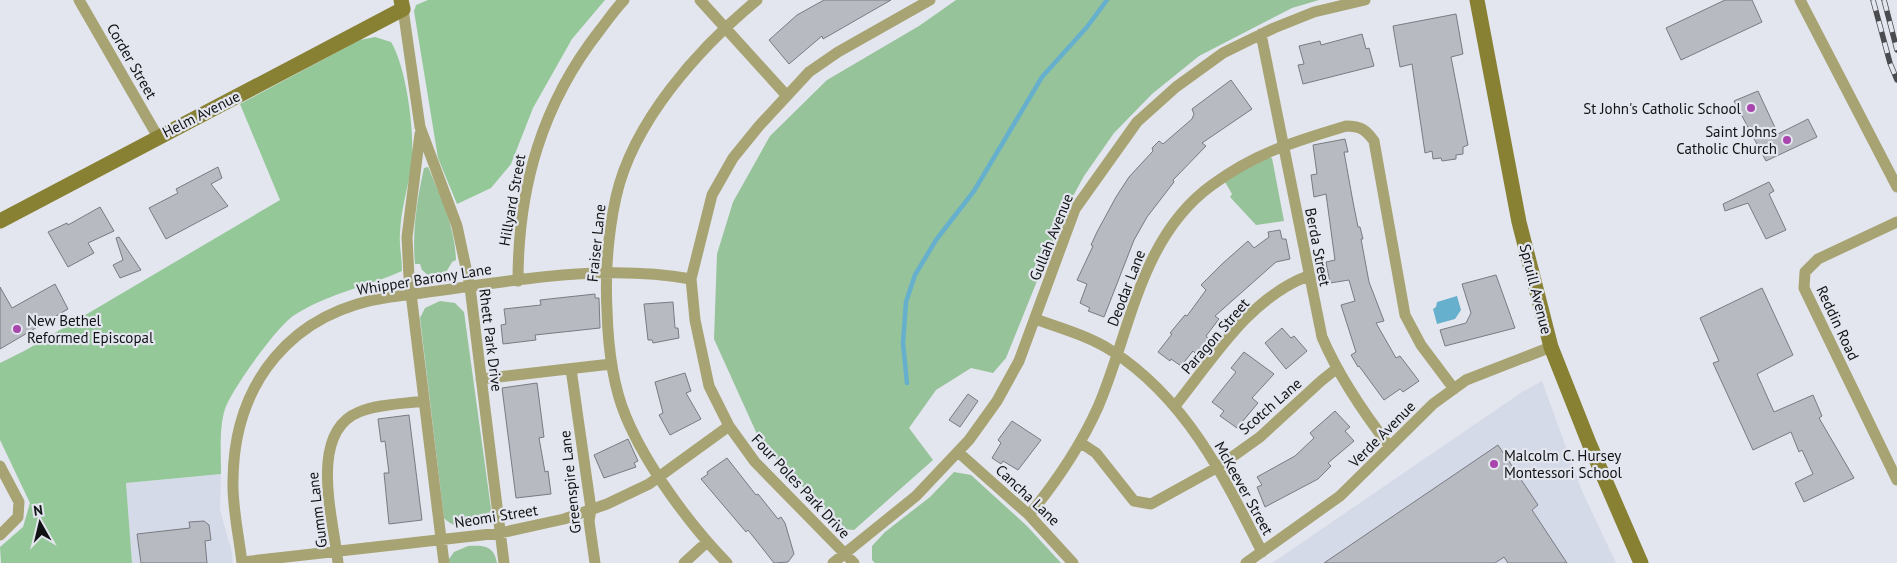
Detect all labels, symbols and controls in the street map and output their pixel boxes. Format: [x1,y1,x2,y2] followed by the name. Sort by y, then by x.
[103,20,161,102] street label: Corder Street
[159,86,243,142] street label: Helm Avenue
[1583,99,1742,118] place label: St John's Catholic School
[1745,102,1757,114] marker: St John's Catholic School
[1676,122,1777,158] place label: Saint Johns Catholic Church
[1781,134,1793,146] marker: Saint Johns Catholic Church
[495,153,529,247] street label: Hillyard Street
[1025,191,1077,283] street label: Gullah Avenue
[582,203,610,283] street label: Fraiser Lane
[1301,206,1335,288] street label: Berda Street
[1516,242,1556,336] street label: Spruill Avenue
[1103,247,1149,329] street label: Deodar Lane
[355,259,493,299] street label: Whipper Barony Lane
[1812,283,1864,363] street label: Reddin Road
[475,287,507,393] street label: Rhett Park Drive
[1177,294,1253,378] street label: Paragon Street
[27,311,154,347] place label: New Bethel Reformed Episcopal
[11,323,23,335] marker: New Bethel Reformed Episcopal
[1235,374,1305,438] street label: Scotch Lane
[1344,397,1419,472] street label: Verde Avenue
[555,430,585,534] street label: Greenspire Lane
[748,430,854,542] street label: Four Poles Park Drive
[1211,438,1277,538] street label: McKeever Street
[1504,446,1622,482] place label: Malcolm C. Hursey Montessori School
[1488,458,1500,470] marker: Malcolm C. Hursey Montessori School
[992,460,1064,530] street label: Cancha Lane
[303,471,331,549] street label: Gumm Lane
[15,498,65,548] north arrow
[453,500,539,532] street label: Neomi Street
[32,501,44,520] text: N

